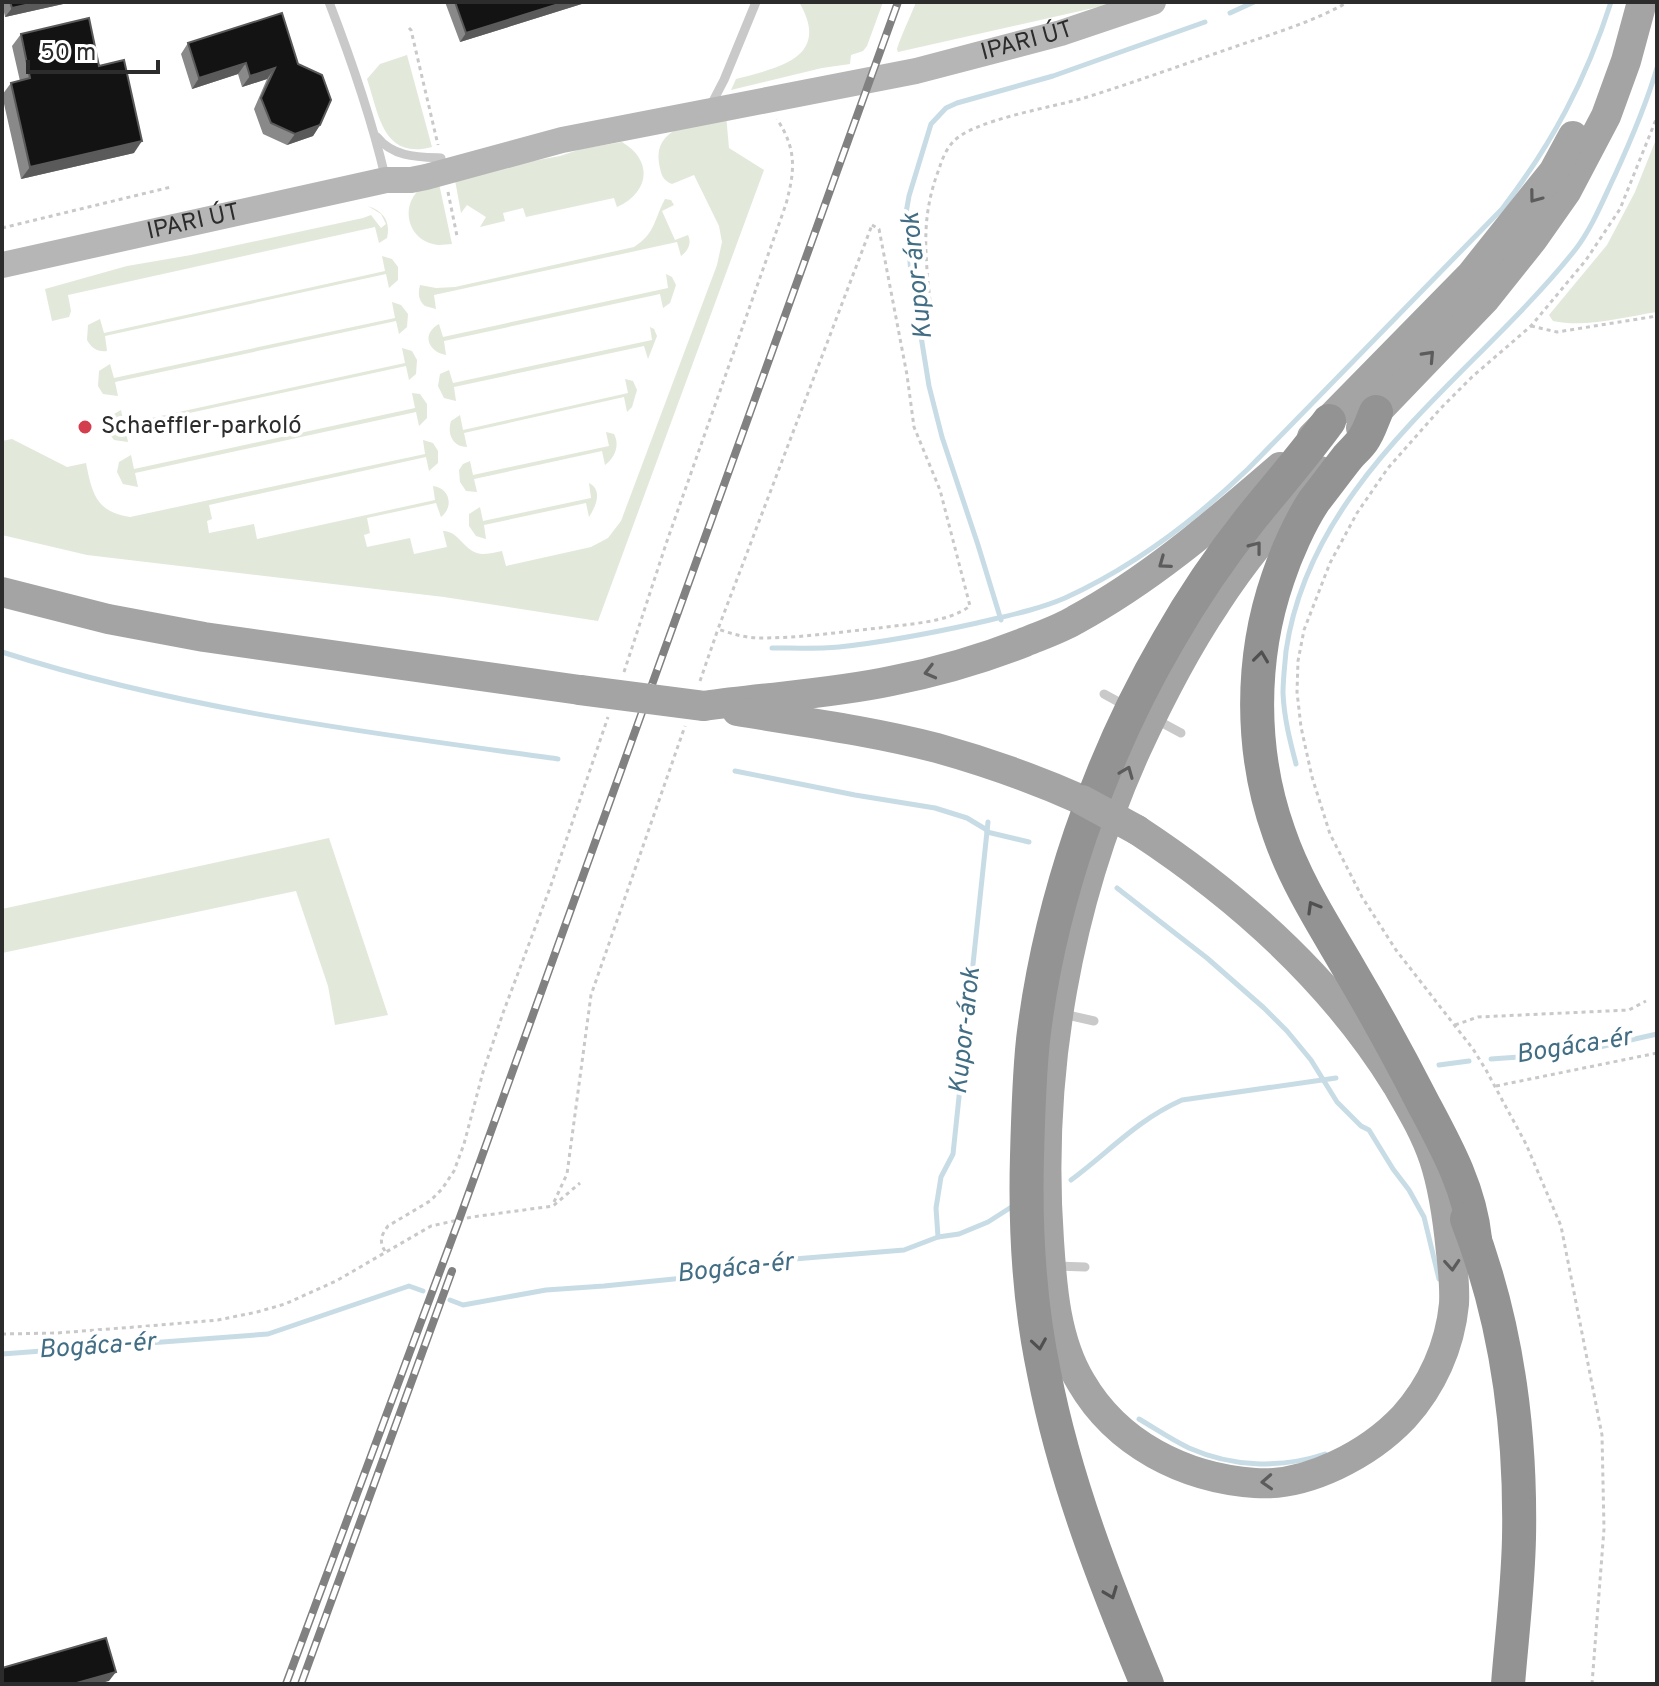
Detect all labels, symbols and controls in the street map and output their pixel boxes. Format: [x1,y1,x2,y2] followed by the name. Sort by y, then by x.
[978,15,1077,68] street label: IPARI ÚT
[28,24,158,74] scale bar
[40,39,96,69] text: 50 m
[1530,188,1544,203] one-way arrow
[144,198,243,247] street label: IPARI ÚT
[895,210,941,341] water label: Kupor-árok
[1420,350,1434,365] one-way arrow
[101,412,302,442] place label: Schaeffler-parkoló
[76,418,94,436] marker: Schaeffler-parkoló
[1246,541,1260,556] one-way arrow
[1159,554,1173,568] one-way arrow
[1252,650,1269,663] one-way arrow
[924,663,938,680] one-way arrow
[1117,766,1134,780] one-way arrow
[1307,901,1323,916] one-way arrow
[943,965,989,1096] water label: Kupor-árok
[1514,1021,1636,1072] water label: Bogáca-ér
[675,1246,797,1292] water label: Bogáca-ér
[1443,1259,1460,1272] one-way arrow
[37,1326,159,1368] water label: Bogáca-ér
[1030,1337,1047,1351] one-way arrow
[1260,1473,1273,1490] one-way arrow
[1101,1585,1118,1599] one-way arrow

